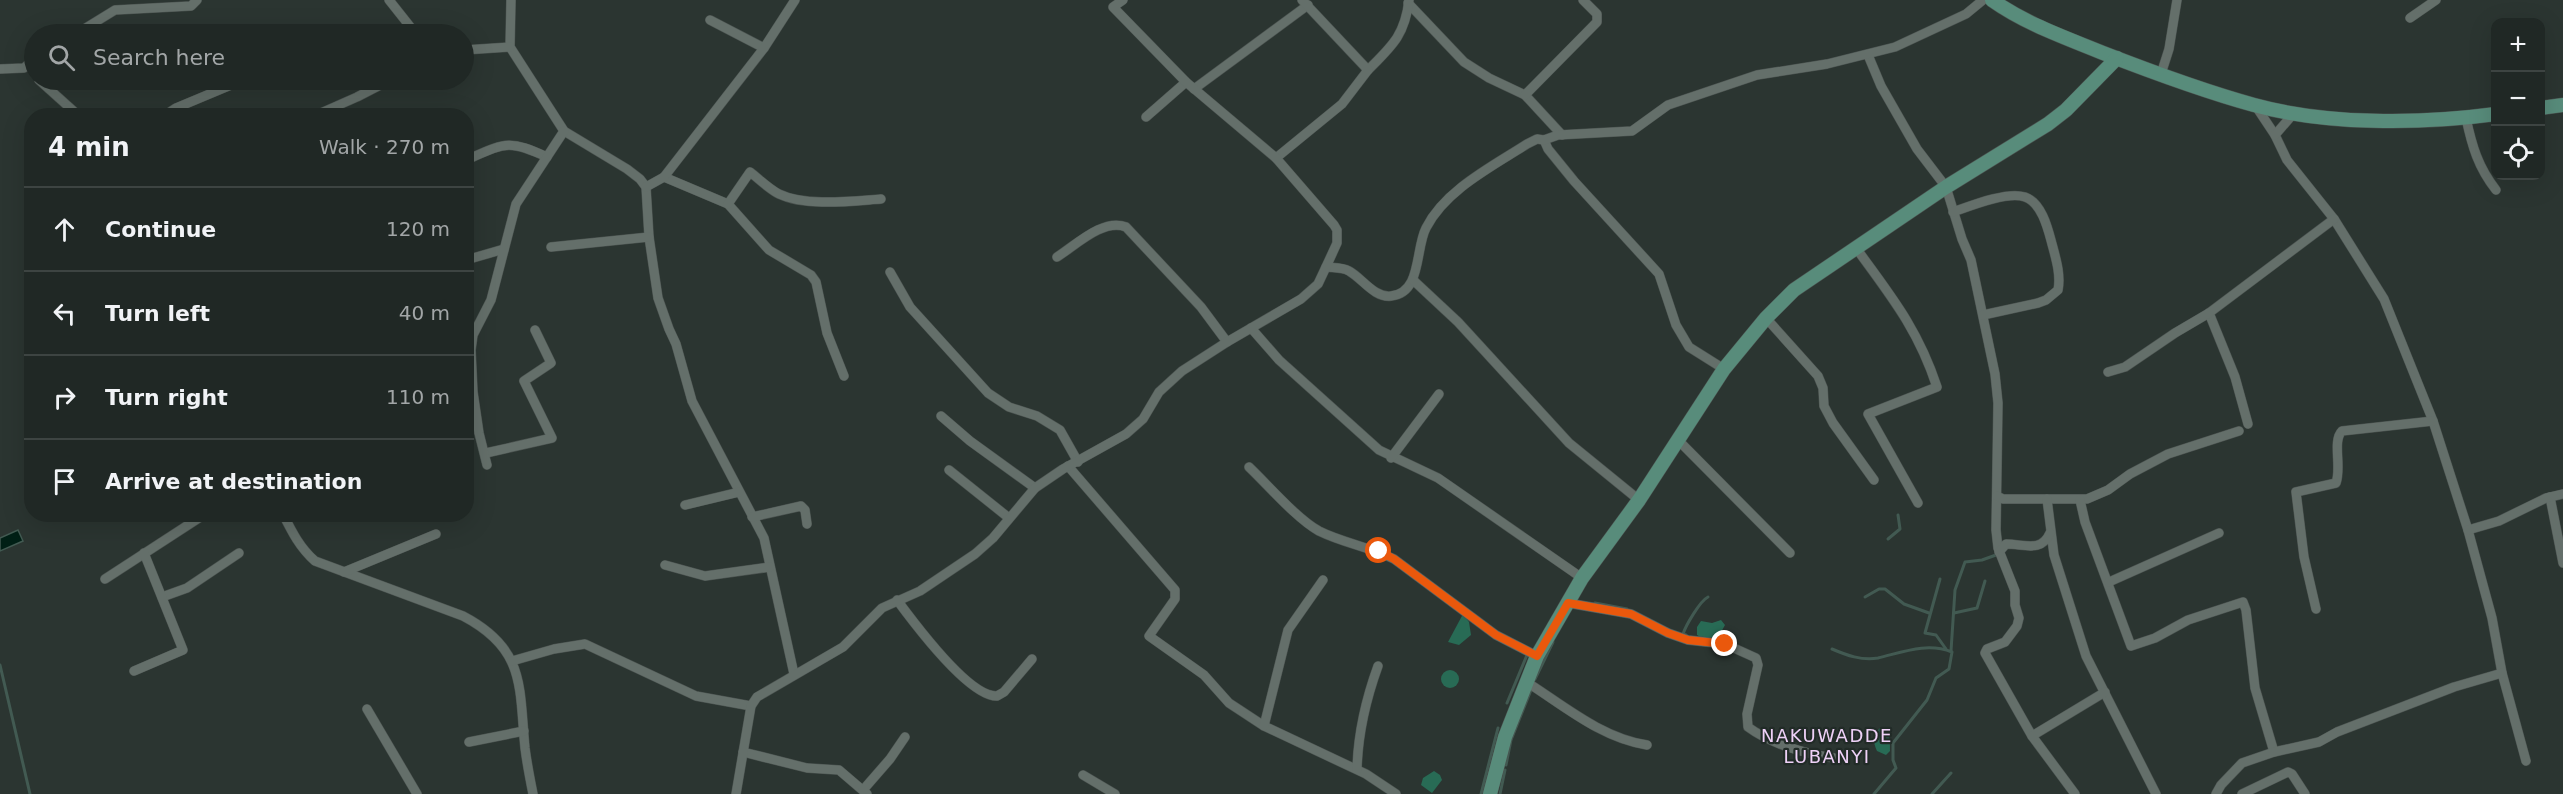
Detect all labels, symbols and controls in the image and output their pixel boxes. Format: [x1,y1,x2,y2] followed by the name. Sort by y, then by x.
[2491,18,2545,180] map controls
[2491,18,2545,72] button: +
[24,24,474,90] search box
[45,41,78,74] icon: search
[93,45,225,70] text: Search here
[2491,72,2545,126] button: −
[2491,126,2545,180] button: locate
[48,132,130,162] text: 4 min
[319,135,450,159] text: Walk · 270 m
[48,213,81,246] icon: ahead
[105,217,216,242] text: Continue
[386,217,450,241] text: 120 m
[48,297,81,330] icon: left
[105,301,210,326] text: Turn left
[399,301,450,325] text: 40 m
[48,381,81,414] icon: right
[105,385,228,410] text: Turn right
[386,385,450,409] text: 110 m
[48,465,81,498] icon: arrive
[105,469,362,494] text: Arrive at destination
[1365,537,1391,563] route start
[1711,630,1737,656] route end
[1761,725,1893,767] district label: NAKUWADDE LUBANYI

